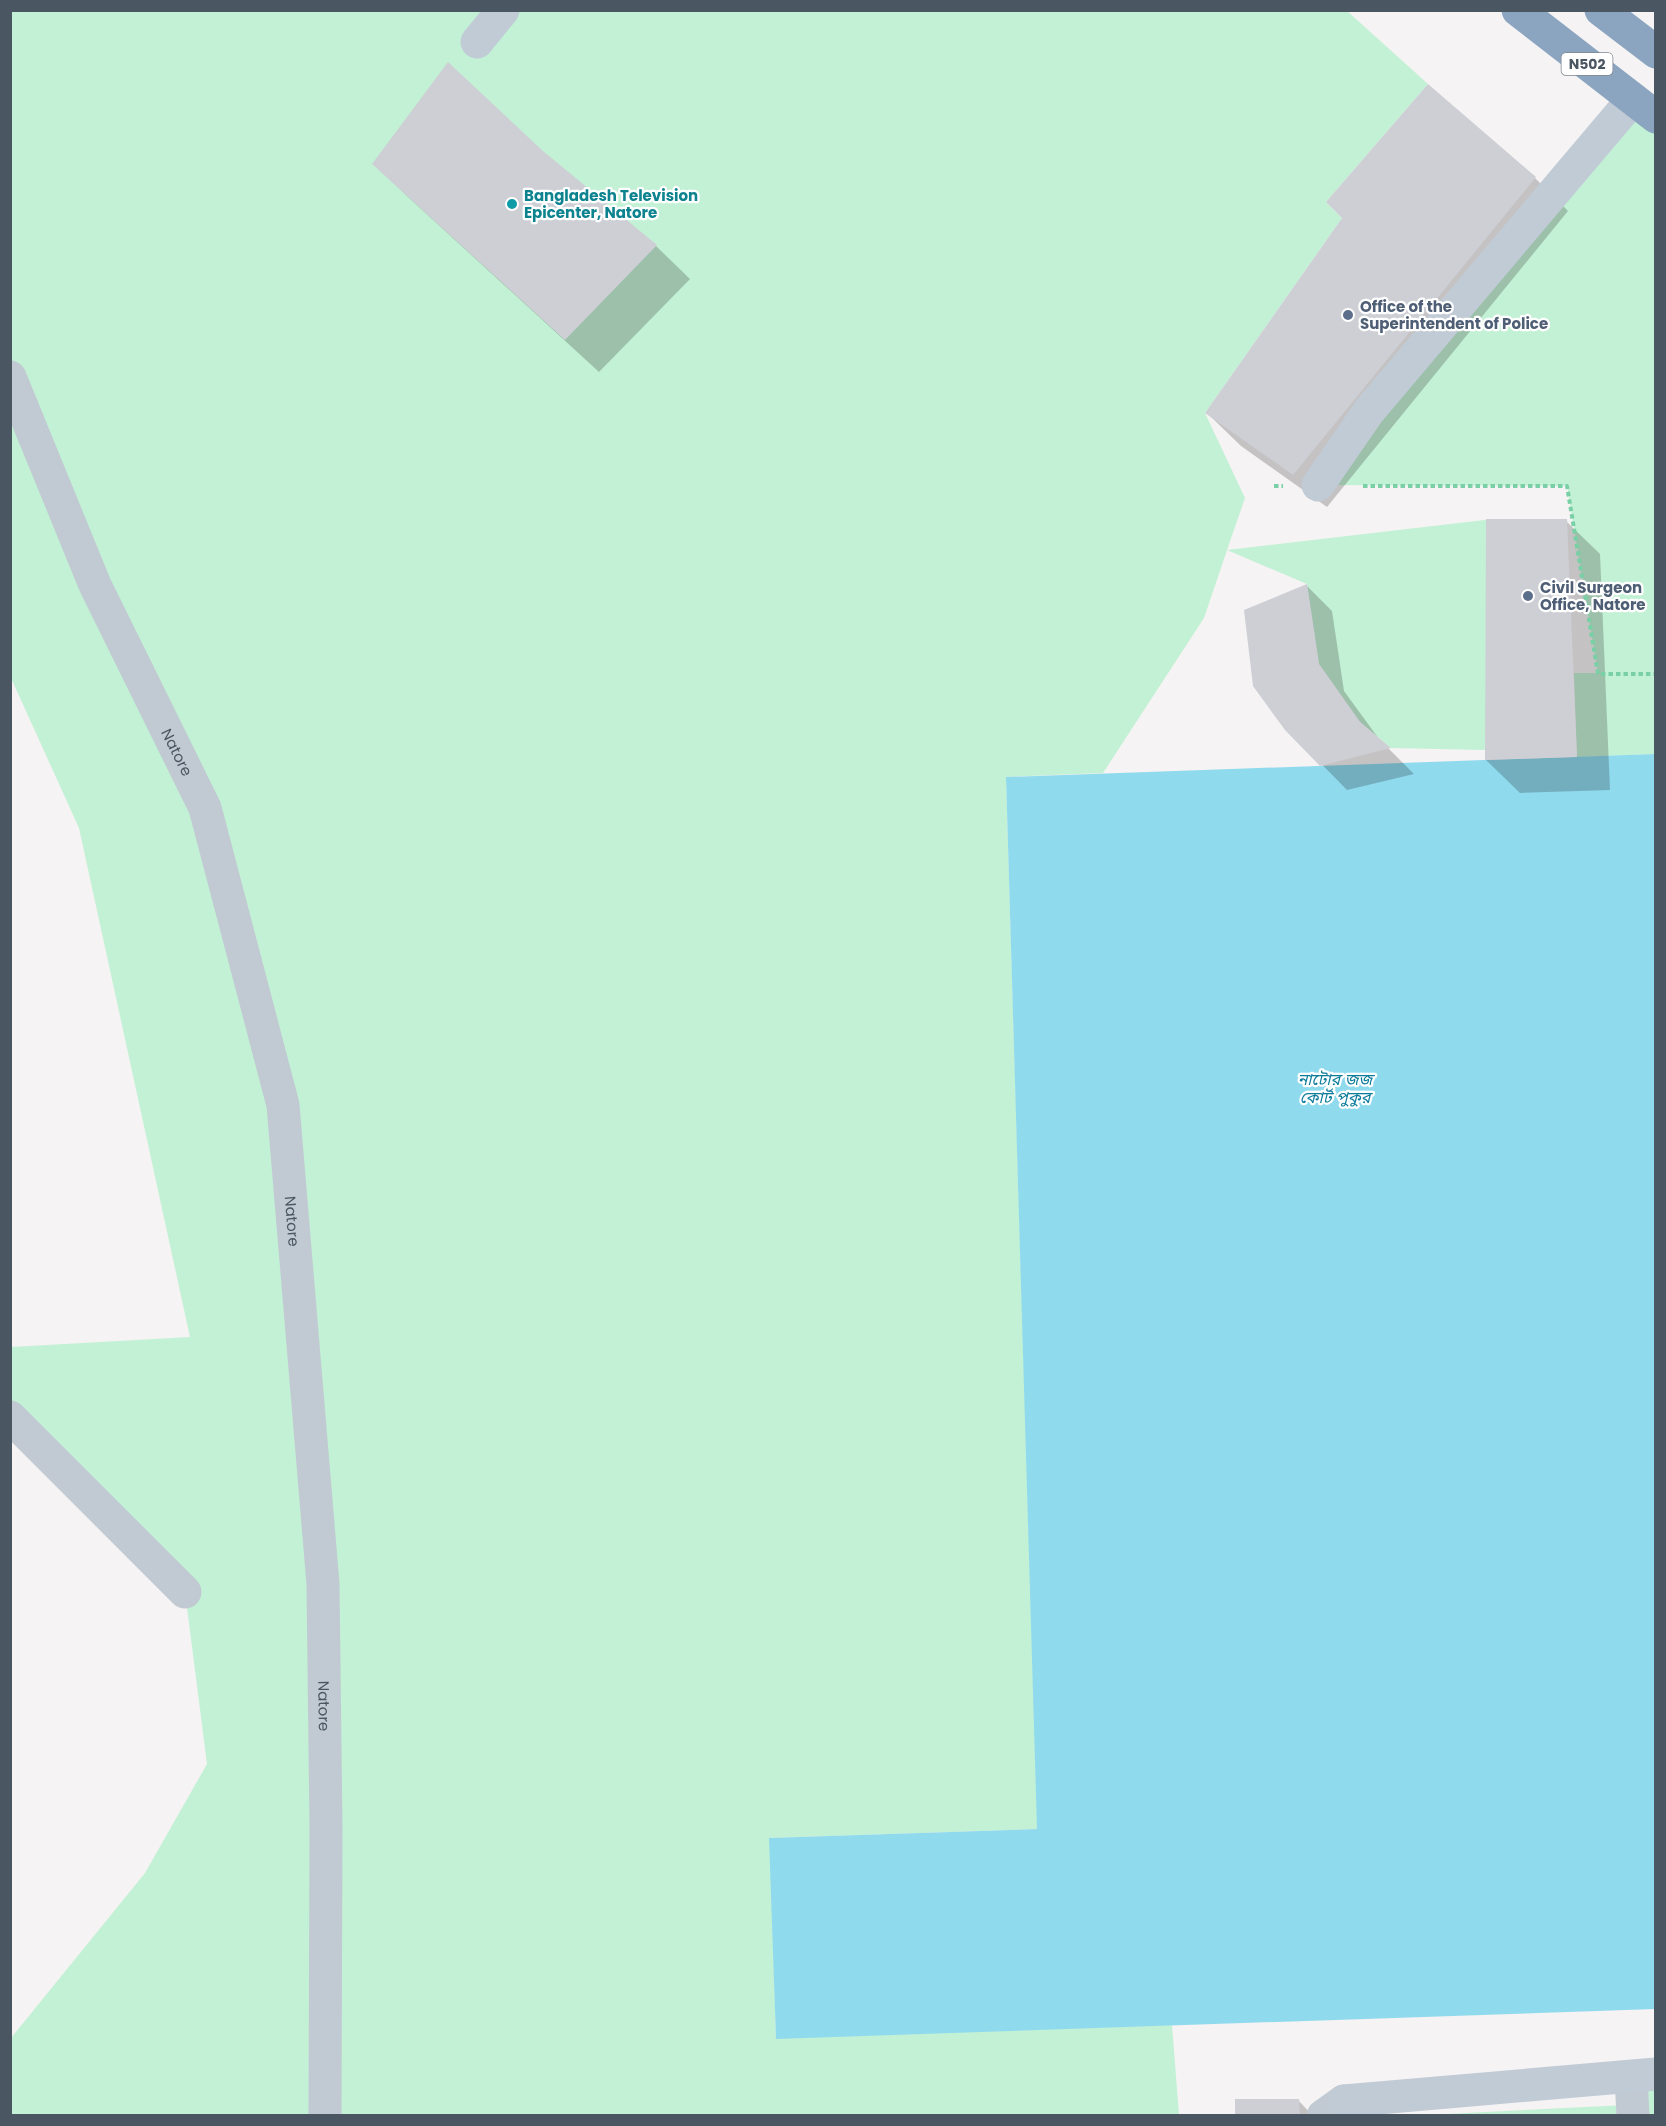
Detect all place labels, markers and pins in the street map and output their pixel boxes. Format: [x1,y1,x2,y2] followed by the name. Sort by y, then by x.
[524,185,698,223] place label: Bangladesh Television Epicenter, Natore
[505,197,519,211] marker: Bangladesh Television Epicenter, Natore
[1360,296,1548,334] place label: Office of the Superintendent of Police
[1341,308,1355,322] marker: Office of the Superintendent of Police
[1540,577,1646,615] place label: Civil Surgeon Office, Natore
[1521,589,1535,603] marker: Civil Surgeon Office, Natore

